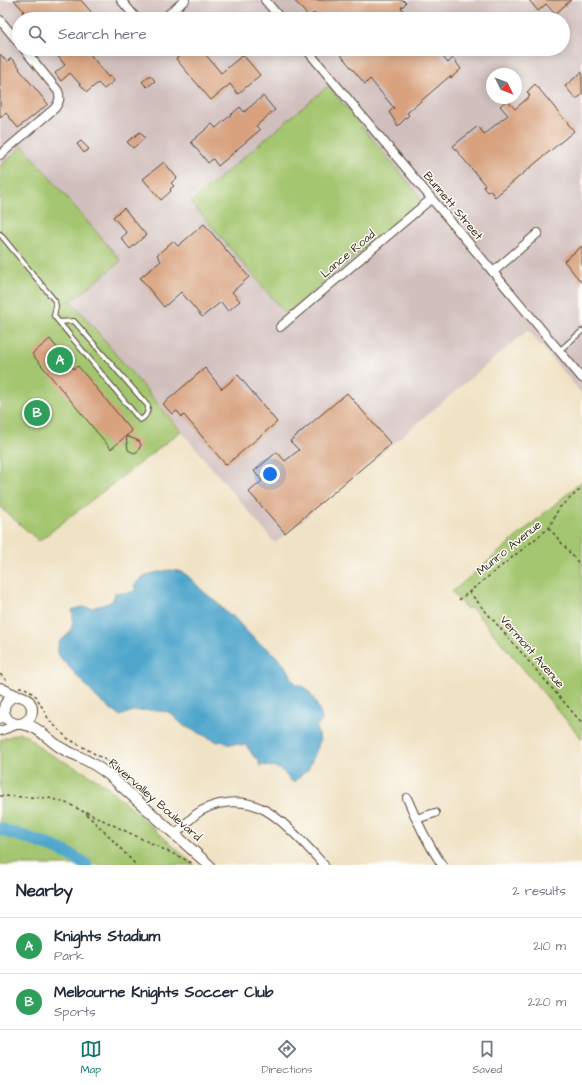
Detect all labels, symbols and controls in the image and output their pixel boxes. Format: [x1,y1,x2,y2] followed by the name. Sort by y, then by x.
[12,12,570,56] search box
[26,23,48,45] icon: search
[58,24,147,45] text: Search here
[486,68,522,104] north arrow
[419,168,487,244] street label: Bunnett Street
[317,226,379,282] street label: Lance Road
[47,345,73,375] pin: A
[24,398,50,428] pin: B
[260,464,280,484] your location
[473,516,546,580] street label: Munro Avenue
[496,612,569,692] street label: Vermont Avenue
[104,755,205,846] street label: Rivervalley Boulevard
[16,879,73,903] text: Nearby
[512,882,566,900] text: 2 results
[54,926,160,947] text: Knights Stadium
[25,937,33,955] text: A
[533,937,566,955] text: 210 m
[54,947,84,965] text: Park
[54,982,273,1003] text: Melbourne Knights Soccer Club
[24,993,34,1011] text: B
[528,993,566,1011] text: 220 m
[54,1003,96,1021] text: Sports
[80,1038,102,1077] tab: Map
[261,1038,313,1077] tab: Directions
[472,1038,502,1077] tab: Saved

